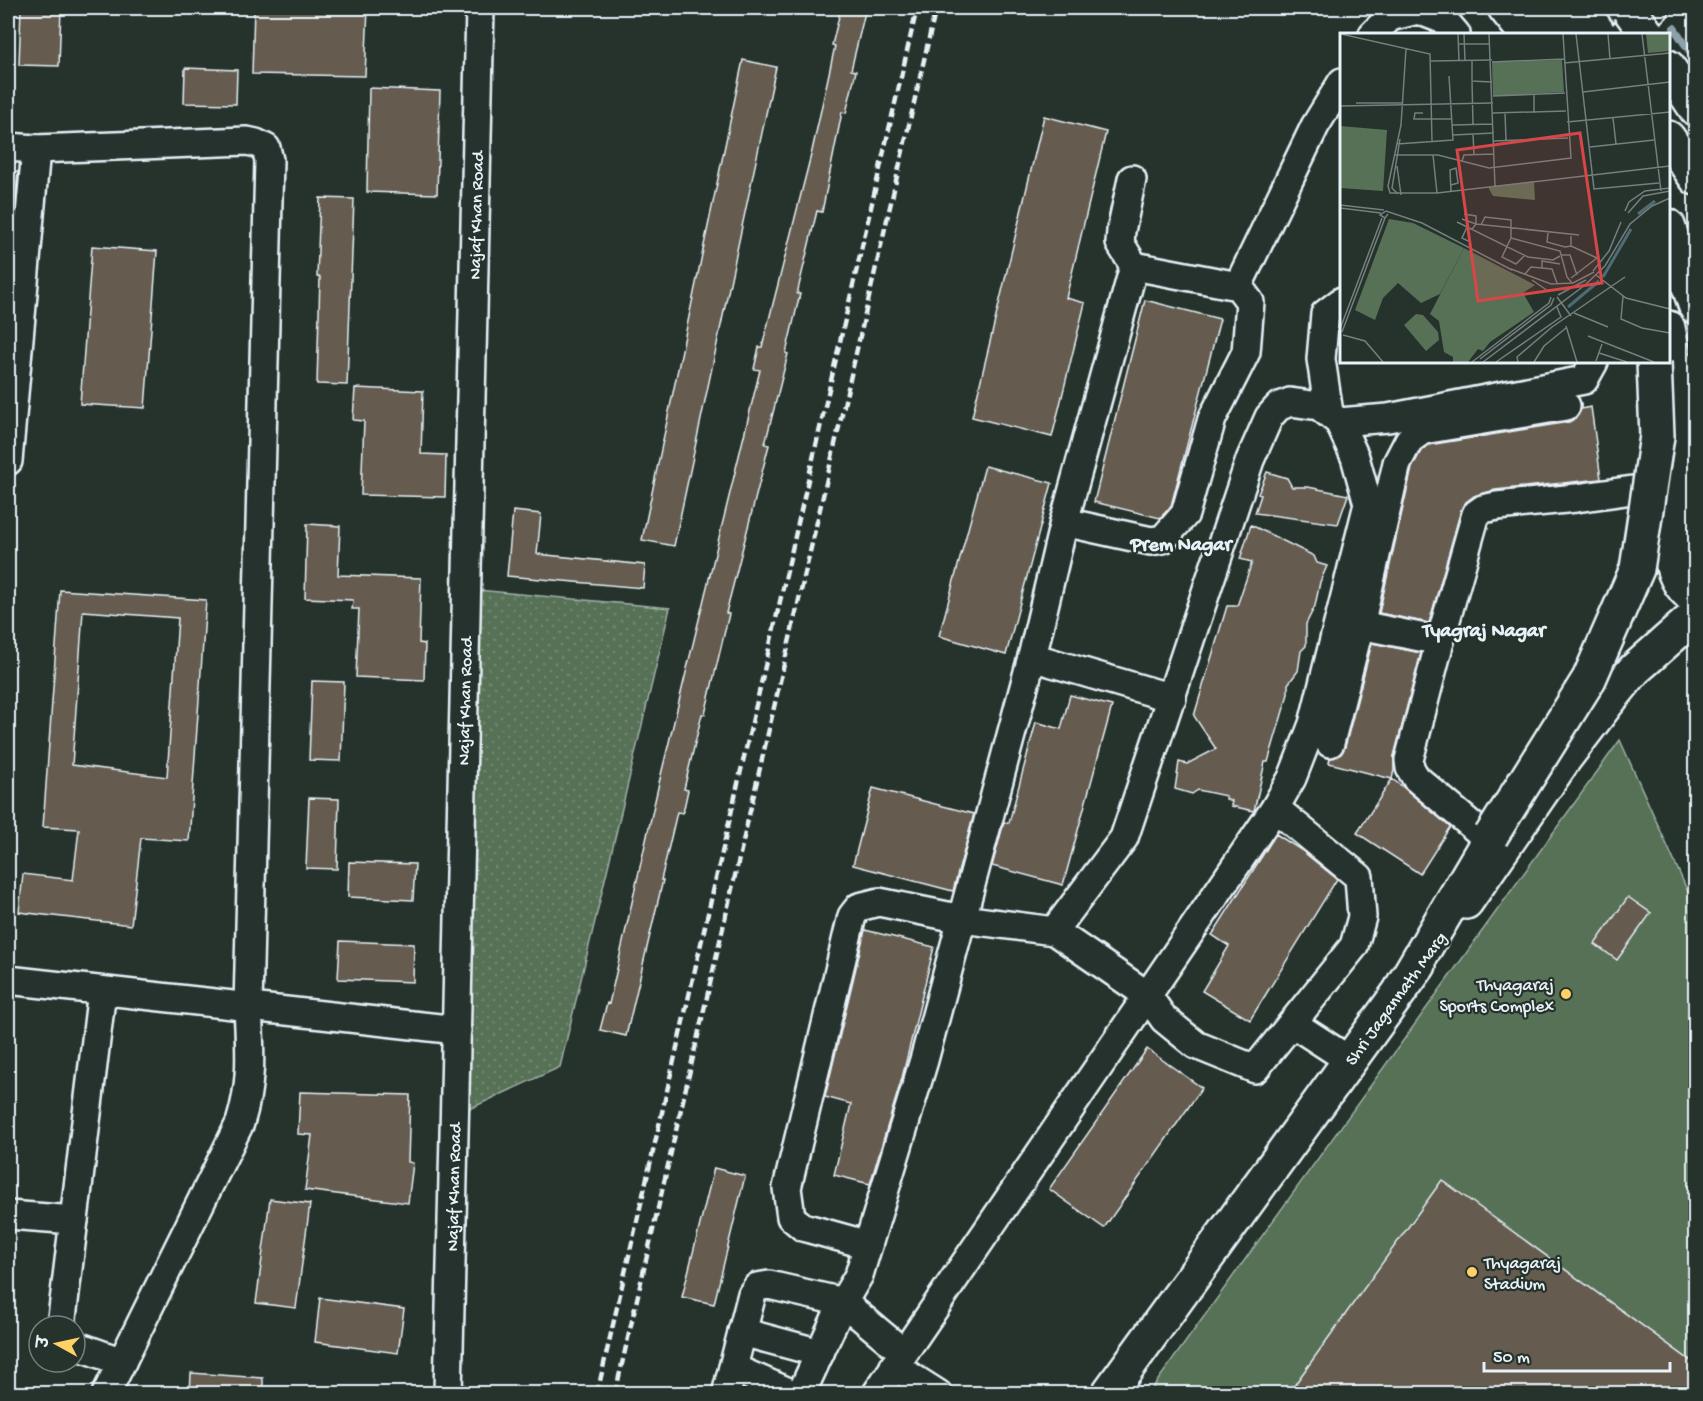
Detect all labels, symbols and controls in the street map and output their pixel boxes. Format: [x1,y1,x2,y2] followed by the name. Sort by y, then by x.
[1340,33,1670,363] inset map
[466,149,490,280] street label: Najaf Khan Road
[1129,535,1233,558] district label: Prem Nagar
[1421,621,1547,644] district label: Tyagraj Nagar
[455,635,479,766] street label: Najaf Khan Road
[1342,929,1452,1070] street label: Shri Jagannath Marg
[1439,976,1555,1018] place label: Thyagaraj Sports Complex
[1559,987,1573,1001] marker: Thyagaraj Sports Complex
[443,1121,467,1252] street label: Najaf Khan Road
[1483,1254,1561,1296] place label: Thyagaraj Stadium
[1465,1265,1479,1279] marker: Thyagaraj Stadium
[27,1314,87,1374] north arrow
[35,1334,56,1351] text: उ
[1484,1335,1670,1373] scale bar
[1493,1348,1530,1369] text: 50 m

